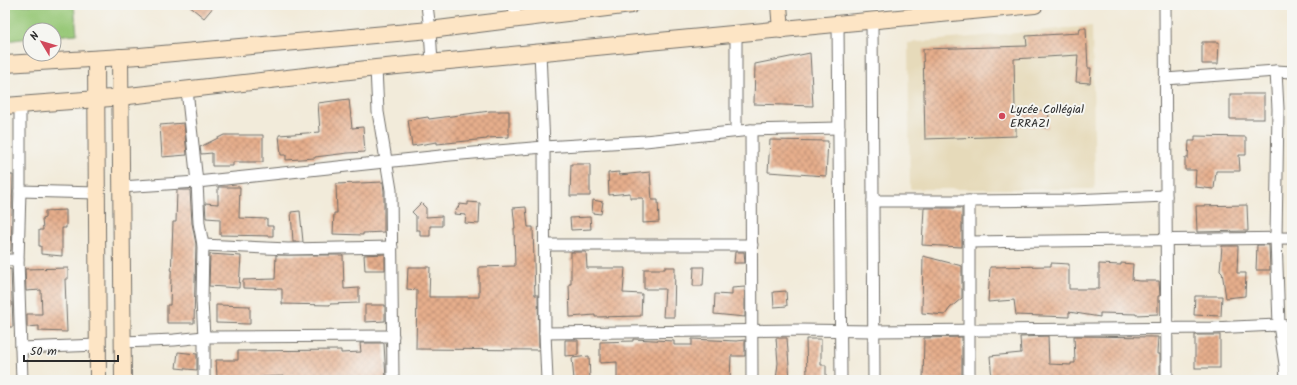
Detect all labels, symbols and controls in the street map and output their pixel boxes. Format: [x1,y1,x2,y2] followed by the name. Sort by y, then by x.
[22,22,62,62] north arrow
[26,28,44,45] text: N
[1010,100,1084,133] place label: Lycée Collégial ERRAZI
[997,111,1007,121] marker: Lycée Collégial ERRAZI
[24,337,118,363] scale bar
[30,342,57,361] text: 50 m

